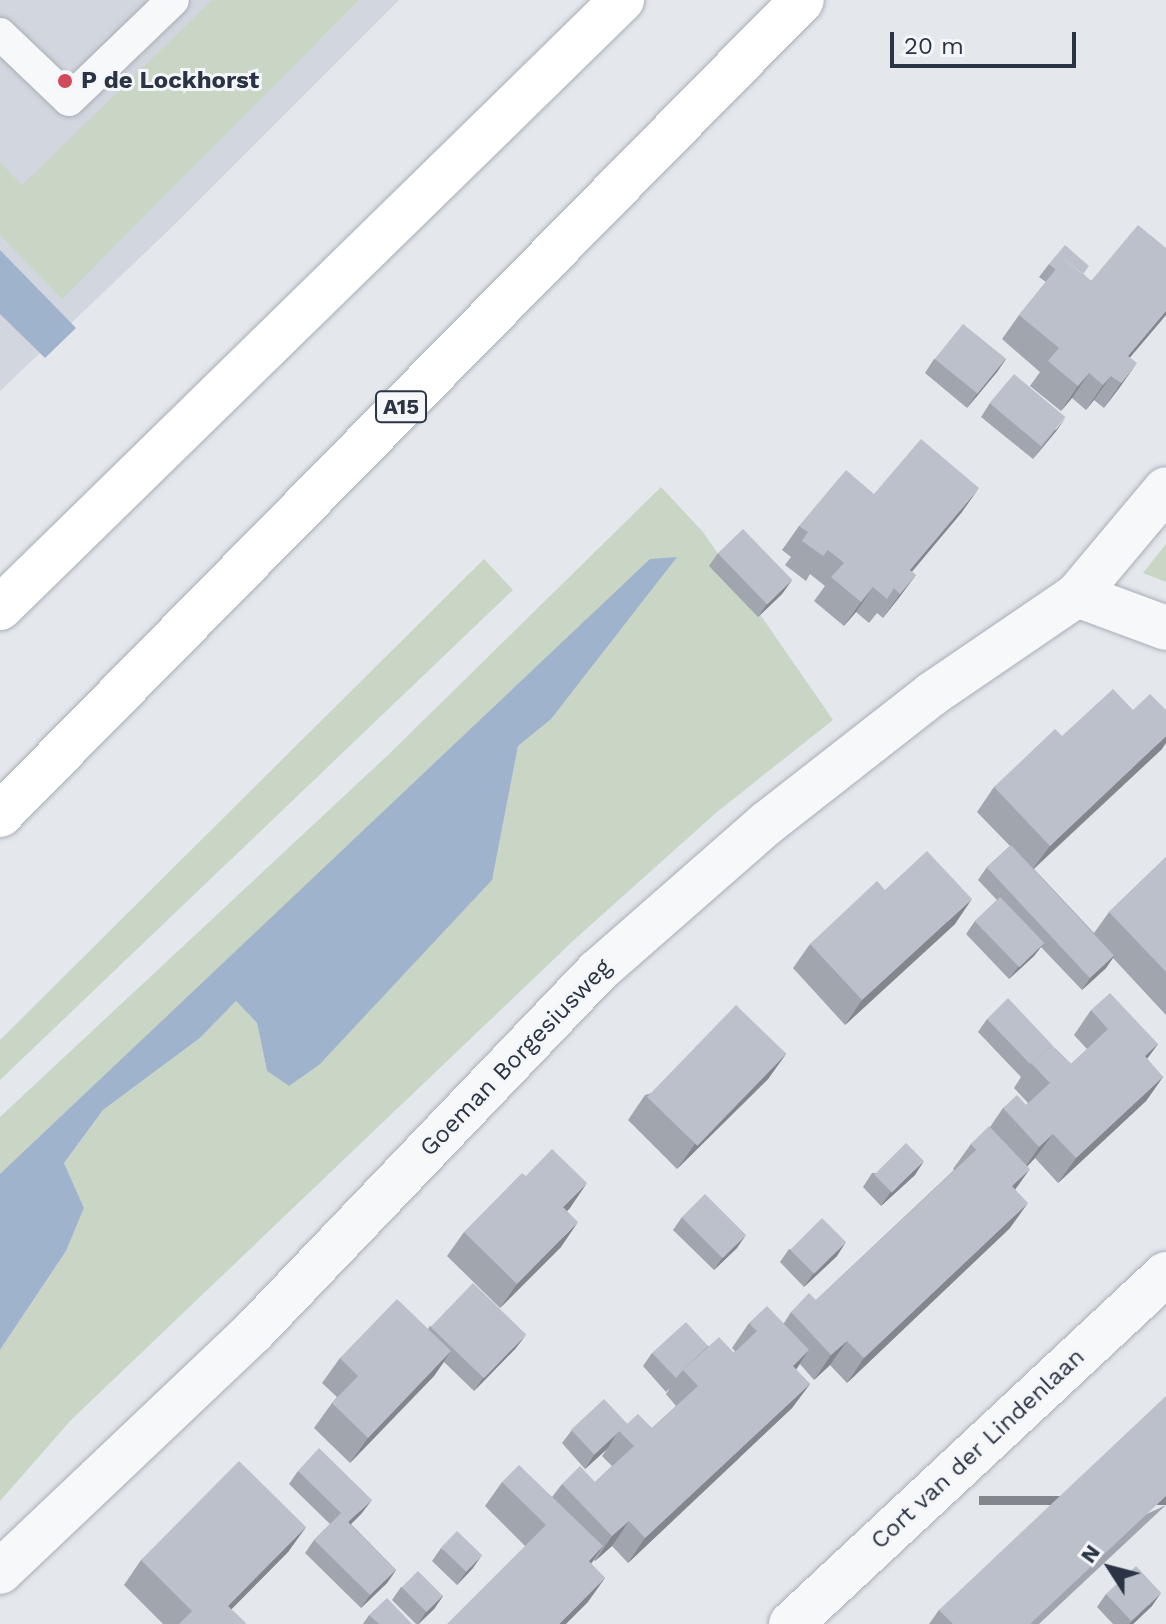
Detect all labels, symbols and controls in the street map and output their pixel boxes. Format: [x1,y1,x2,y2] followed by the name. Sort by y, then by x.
[894,16,1080,66] scale bar
[904,32,964,60] text: 20 m
[81,67,260,95] place label: P de Lockhorst
[56,72,74,90] marker: P de Lockhorst
[375,389,427,425] road number: A15
[414,953,618,1163] street label: Goeman Borgesiusweg
[865,1342,1091,1556] street label: Cort van der Lindenlaan
[1070,1528,1150,1608] north arrow
[1075,1540,1105,1568] text: N

